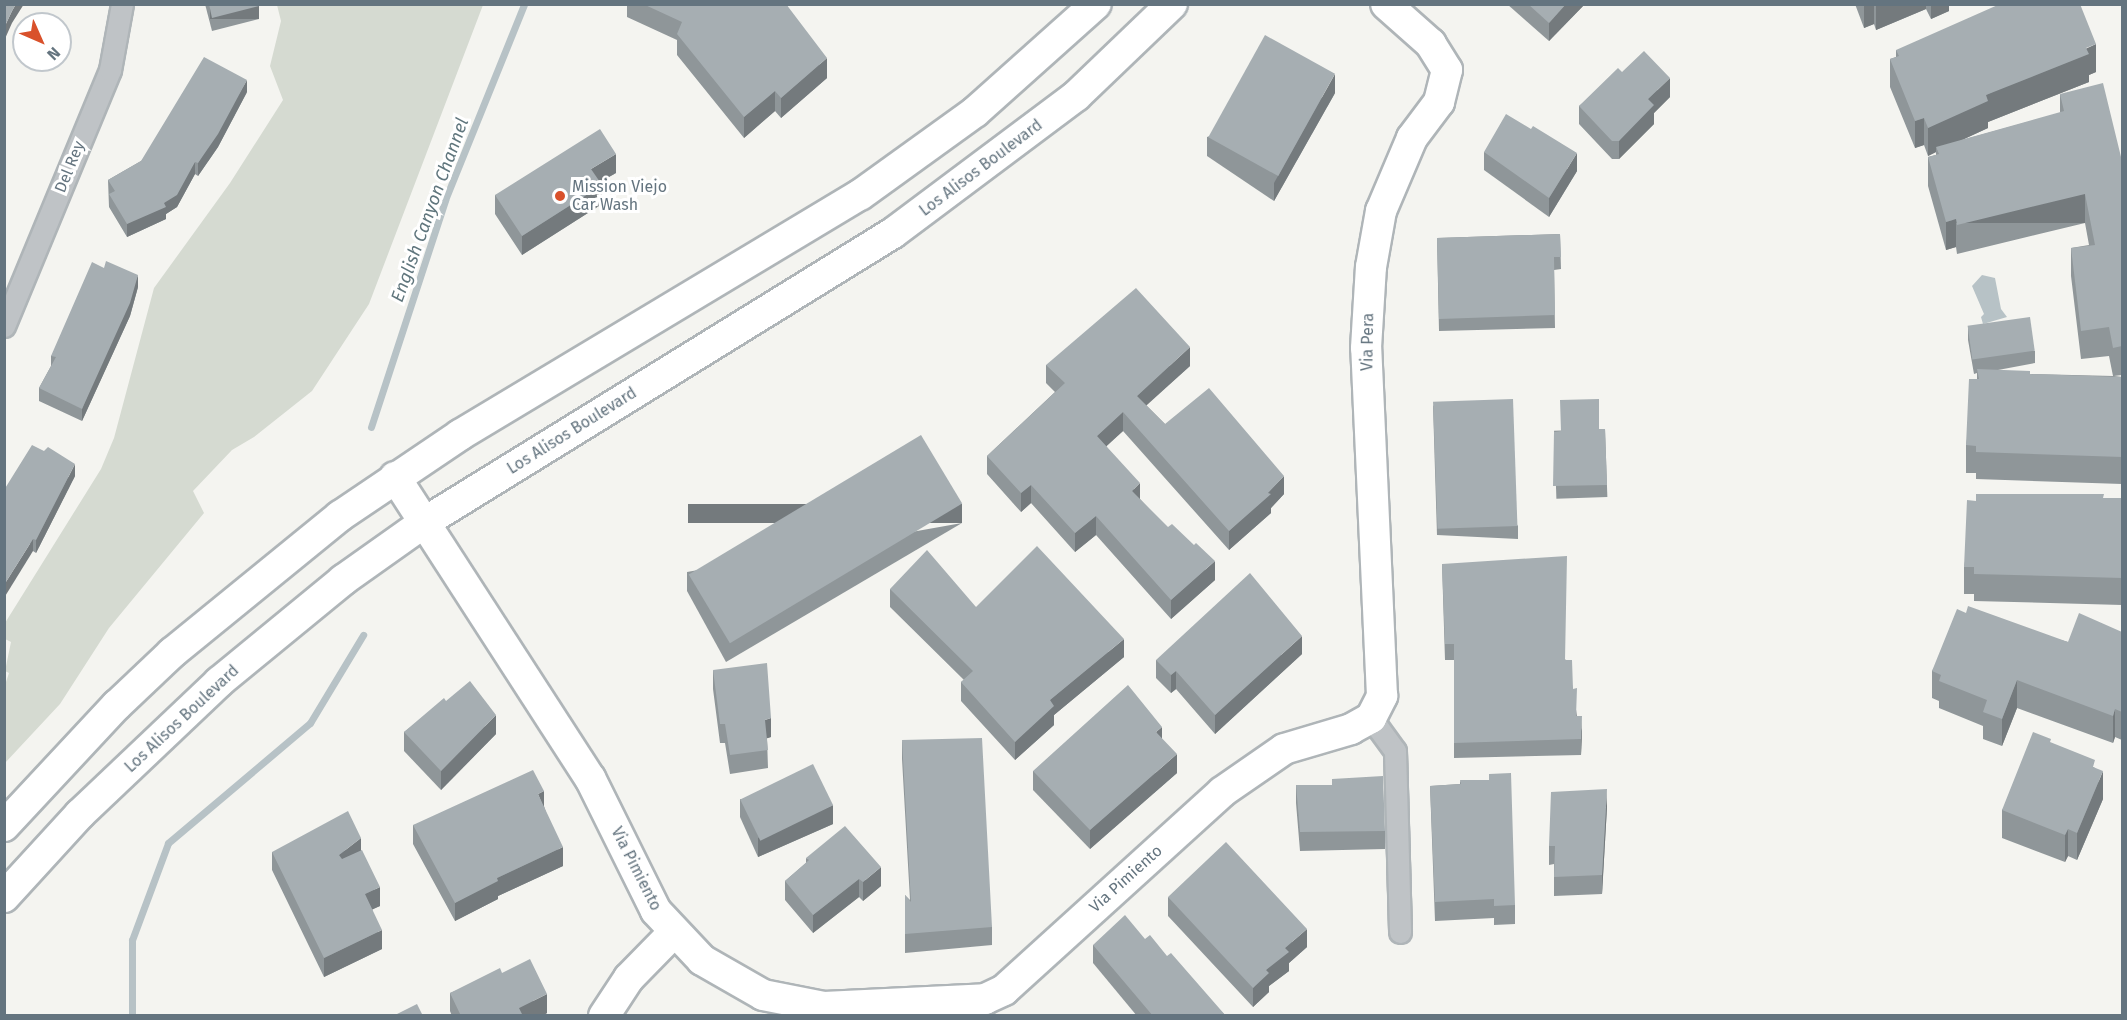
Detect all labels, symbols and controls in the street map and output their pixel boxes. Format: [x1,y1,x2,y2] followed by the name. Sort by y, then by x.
[12,12,72,72] north arrow
[43,43,64,64] text: N
[387,115,473,305] water label: English Canyon Channel
[916,116,1046,220] street label: Los Alisos Boulevard
[51,138,89,196] street label: Del Rey
[572,177,667,215] place label: Mission Viejo Car Wash
[553,189,567,203] marker: Mission Viejo Car Wash
[1358,313,1378,371] street label: Via Pera
[504,383,640,479] street label: Los Alisos Boulevard
[121,661,243,777] street label: Los Alisos Boulevard
[607,824,665,914] street label: Via Pimiento
[1086,841,1166,917] street label: Via Pimiento

